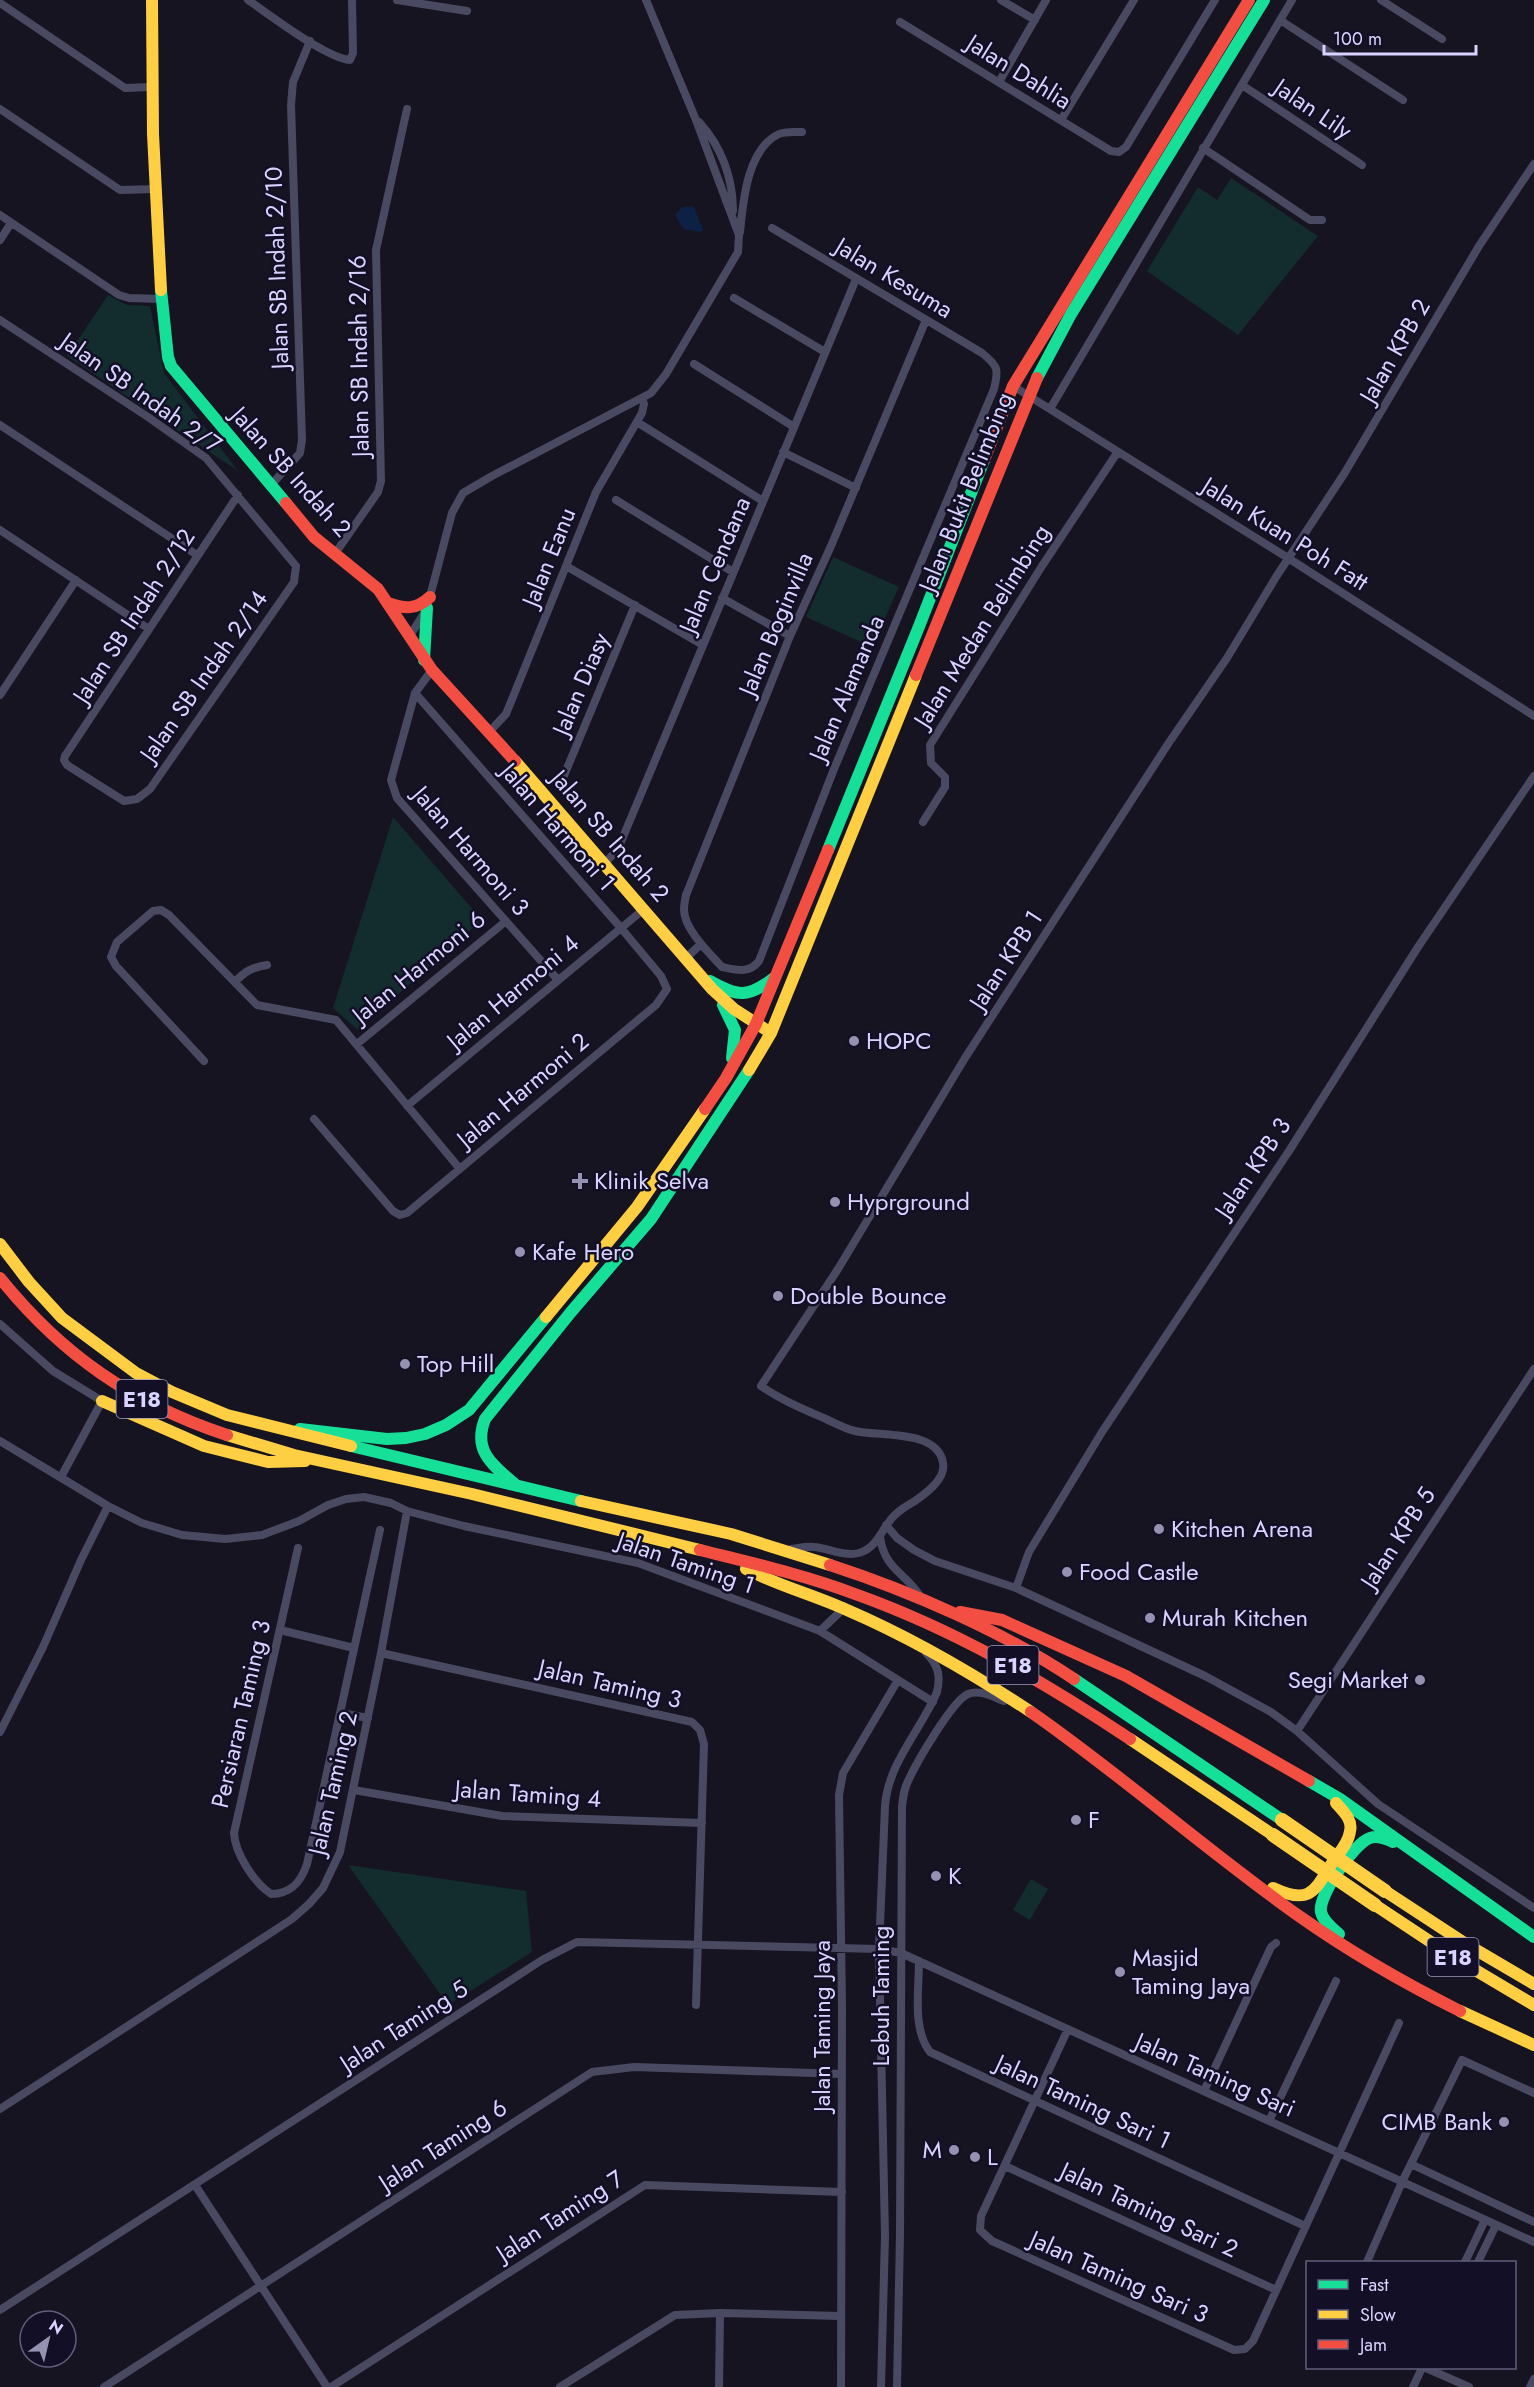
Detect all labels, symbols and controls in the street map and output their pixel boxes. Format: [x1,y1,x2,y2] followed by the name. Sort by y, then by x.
[1324,18,1476,56] scale bar
[957,24,1079,118] street label: Jalan Dahlia
[1333,26,1382,52] text: 100 m
[1265,68,1360,148] street label: Jalan Lily
[255,166,298,373] street label: Jalan SB Indah 2/10
[826,227,960,327] street label: Jalan Kesuma
[339,255,378,460] street label: Jalan SB Indah 2/16
[1349,292,1439,412] street label: Jalan KPB 2
[51,322,229,462] street label: Jalan SB Indah 2/7
[908,387,1022,600] street label: Jalan Bukit Belimbing
[221,396,360,545] street label: Jalan SB Indah 2
[1193,467,1376,599] street label: Jalan Kuan Poh Fatt
[669,491,759,641] street label: Jalan Cendana
[512,502,584,614] street label: Jalan Eanu
[903,517,1058,737] street label: Jalan Medan Belimbing
[62,522,203,712] street label: Jalan SB Indah 2/12
[728,547,821,704] street label: Jalan Boginvilla
[130,583,276,771] street label: Jalan SB Indah 2/14
[799,610,893,769] street label: Jalan Alamanda
[542,627,618,743] street label: Jalan Diasy
[491,753,624,898] street label: Jalan Harmoni 1
[541,760,678,909] street label: Jalan SB Indah 2
[403,776,538,923] street label: Jalan Harmoni 3
[342,902,493,1033] street label: Jalan Harmoni 6
[959,903,1051,1019] street label: Jalan KPB 1
[437,926,586,1059] street label: Jalan Harmoni 4
[866,1023,932,1058] place label: HOPC
[447,1024,596,1157] street label: Jalan Harmoni 2
[847,1034,861,1048] marker: HOPC
[1204,1110,1299,1227] street label: Jalan KPB 3
[594,1163,709,1198] place label: Klinik Selva
[571,1172,589,1190] marker: Klinik Selva
[847,1184,970,1219] place label: Hyprground
[828,1195,842,1209] marker: Hyprground
[532,1234,634,1269] place label: Kafe Hero
[513,1245,527,1259] marker: Kafe Hero
[790,1278,946,1313] place label: Double Bounce
[771,1289,785,1303] marker: Double Bounce
[417,1346,494,1381] place label: Top Hill
[398,1357,412,1371] marker: Top Hill
[116,1380,168,1418] road number: E18
[1350,1480,1444,1598] street label: Jalan KPB 5
[1171,1511,1313,1546] place label: Kitchen Arena
[610,1522,760,1602] street label: Jalan Taming 1
[1152,1522,1166,1536] marker: Kitchen Arena
[1079,1554,1199,1589] place label: Food Castle
[1060,1565,1074,1579] marker: Food Castle
[1162,1600,1308,1635] place label: Murah Kitchen
[1143,1611,1157,1625] marker: Murah Kitchen
[202,1616,279,1811] street label: Persiaran Taming 3
[988,1646,1038,1684] road number: E18
[532,1649,685,1717] street label: Jalan Taming 3
[1288,1662,1408,1697] place label: Segi Market
[1413,1673,1427,1687] marker: Segi Market
[298,1708,366,1861] street label: Jalan Taming 2
[451,1771,603,1816] street label: Jalan Taming 4
[1088,1802,1100,1837] place label: F
[1069,1813,1083,1827] marker: F
[948,1858,962,1893] place label: K
[929,1869,943,1883] marker: K
[863,1926,898,2066] street label: Lebuh Taming
[1428,1938,1478,1976] road number: E18
[804,1940,839,2115] street label: Jalan Taming Jaya
[1132,1940,1250,2003] place label: Masjid Taming Jaya
[1113,1965,1127,1979] marker: Masjid Taming Jaya
[330,1971,475,2082] street label: Jalan Taming 5
[1127,2022,1301,2126] street label: Jalan Taming Sari
[987,2044,1177,2158] street label: Jalan Taming Sari 1
[369,2090,514,2201] street label: Jalan Taming 6
[1382,2104,1492,2139] place label: CIMB Bank
[1497,2115,1511,2129] marker: CIMB Bank
[923,2132,942,2167] place label: M
[987,2139,998,2174] place label: L
[947,2143,961,2157] marker: M
[968,2150,982,2164] marker: L
[1052,2152,1244,2266] street label: Jalan Taming Sari 2
[487,2161,631,2272] street label: Jalan Taming 7
[1021,2220,1214,2332] street label: Jalan Taming Sari 3
[1306,2261,1516,2369] legend
[1360,2272,1389,2298] text: Fast
[1360,2302,1397,2328] text: Slow
[18,2309,78,2369] north arrow
[44,2314,68,2340] text: N
[1358,2332,1387,2358] text: Jam

